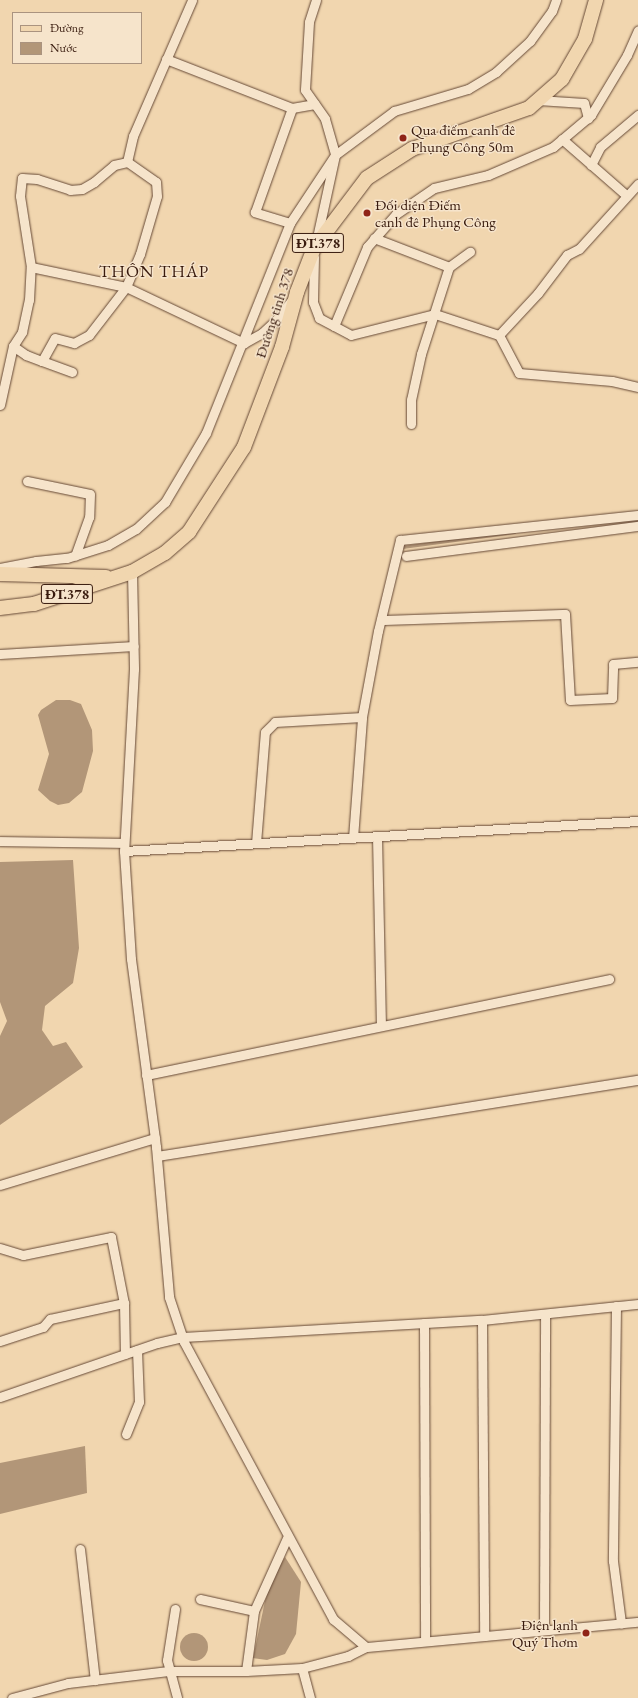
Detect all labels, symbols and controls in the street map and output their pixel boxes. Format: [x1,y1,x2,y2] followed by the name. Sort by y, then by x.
[12,12,142,64] legend
[50,20,83,36] text: Đường
[50,40,77,56] text: Nước
[411,120,515,155] place label: Qua điếm canh đê Phụng Công 50m
[398,133,408,143] marker: Qua điếm canh đê Phụng Công 50m
[375,195,496,230] place label: Đối diện Điếm canh đê Phụng Công
[362,208,372,218] marker: Đối diện Điếm canh đê Phụng Công
[291,231,345,255] road number: ĐT.378
[99,262,209,282] district label: THÔN THÁP
[251,266,297,360] street label: Đường tỉnh 378
[40,582,94,606] road number: ĐT.378
[512,1615,578,1650] place label: Điện lạnh Quý Thơm
[581,1628,591,1638] marker: Điện lạnh Quý Thơm

